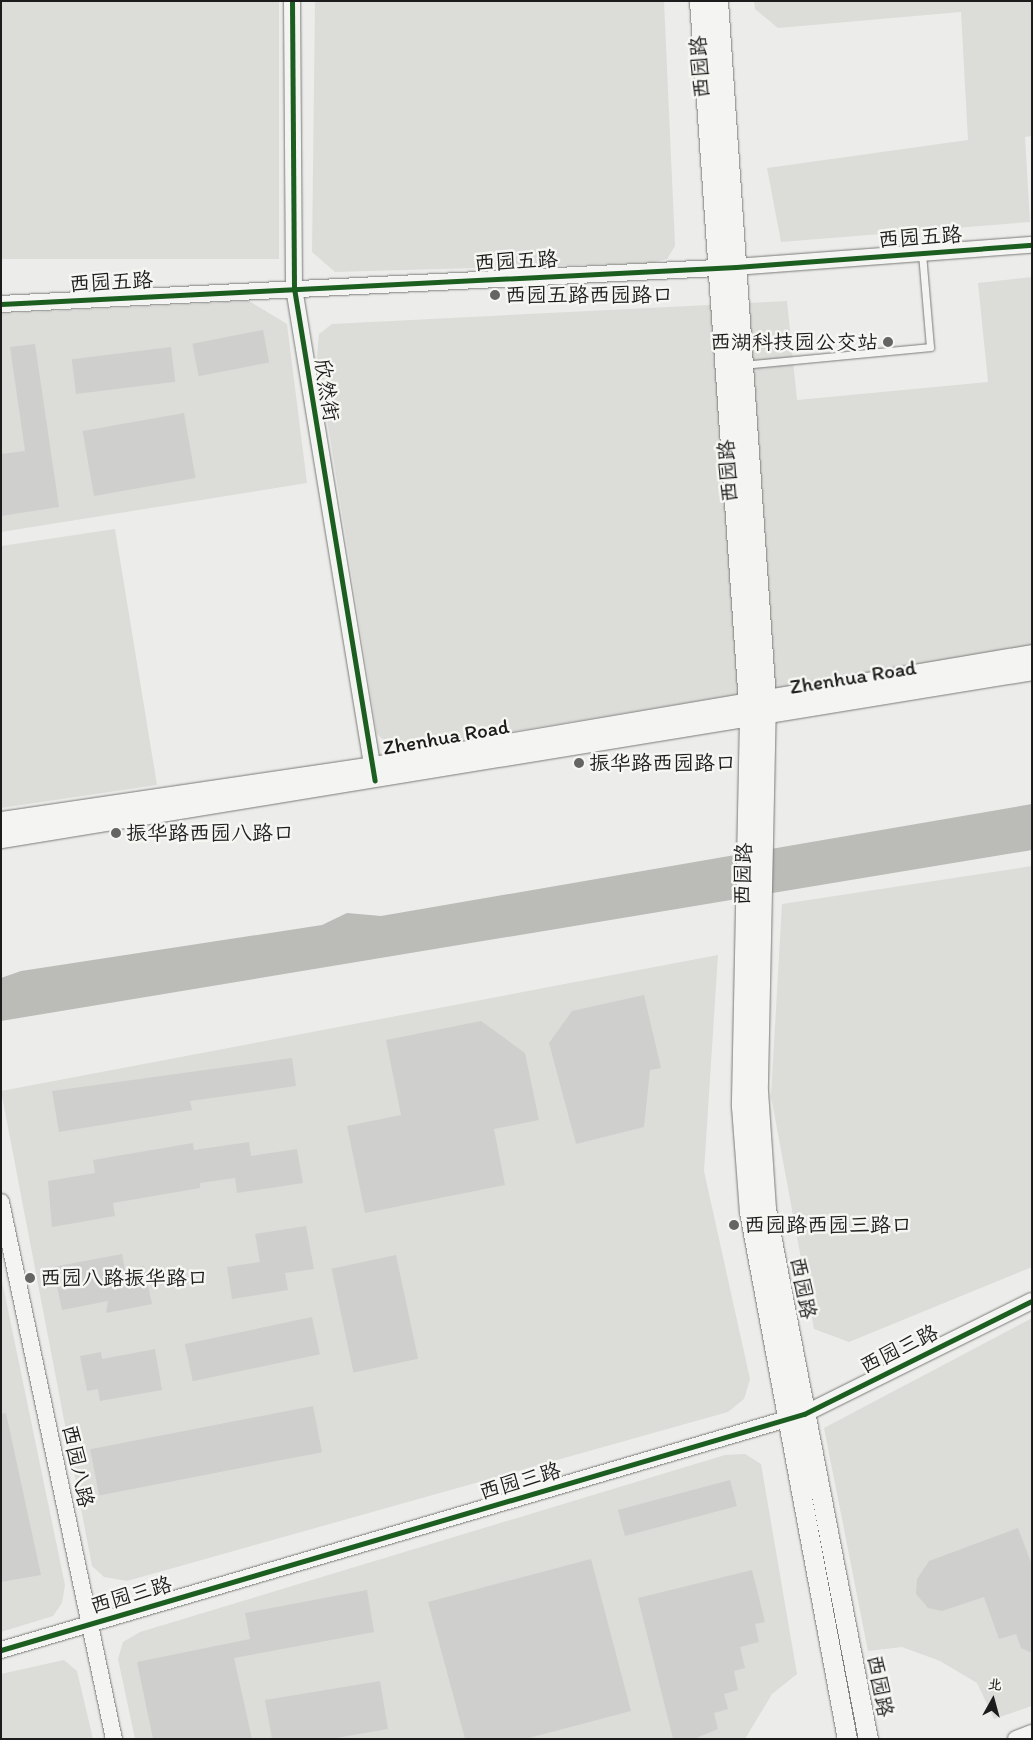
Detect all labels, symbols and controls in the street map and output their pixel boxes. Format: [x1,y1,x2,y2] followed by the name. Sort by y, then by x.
[685,35,715,99] street label: 西园路
[877,222,963,252] street label: 西园五路
[473,246,559,276] street label: 西园五路
[68,267,154,297] street label: 西园五路
[505,282,673,308] place label: 西园五路西园路口
[489,289,501,301] marker: 西园五路西园路口
[710,329,878,355] place label: 西湖科技园公交站
[882,336,894,348] marker: 西湖科技园公交站
[310,357,344,423] street label: 欣然街
[713,439,743,503] street label: 西园路
[788,655,918,699] street label: Zhenhua Road
[381,713,511,761] street label: Zhenhua Road
[589,750,736,776] place label: 振华路西园路口
[573,757,585,769] marker: 振华路西园路口
[126,820,294,846] place label: 振华路西园八路口
[110,827,122,839] marker: 振华路西园八路口
[729,842,757,906] street label: 西园路
[744,1212,912,1238] place label: 西园路西园三路口
[728,1219,740,1231] marker: 西园路西园三路口
[785,1255,821,1321] street label: 西园路
[40,1265,208,1291] place label: 西园八路振华路口
[24,1272,36,1284] marker: 西园八路振华路口
[856,1319,942,1379] street label: 西园三路
[57,1422,99,1510] street label: 西园八路
[476,1457,564,1505] street label: 西园三路
[87,1571,175,1619] street label: 西园三路
[862,1653,898,1719] street label: 西园路
[968,1675,1018,1725] north arrow
[987,1675,1003,1694] text: 北

